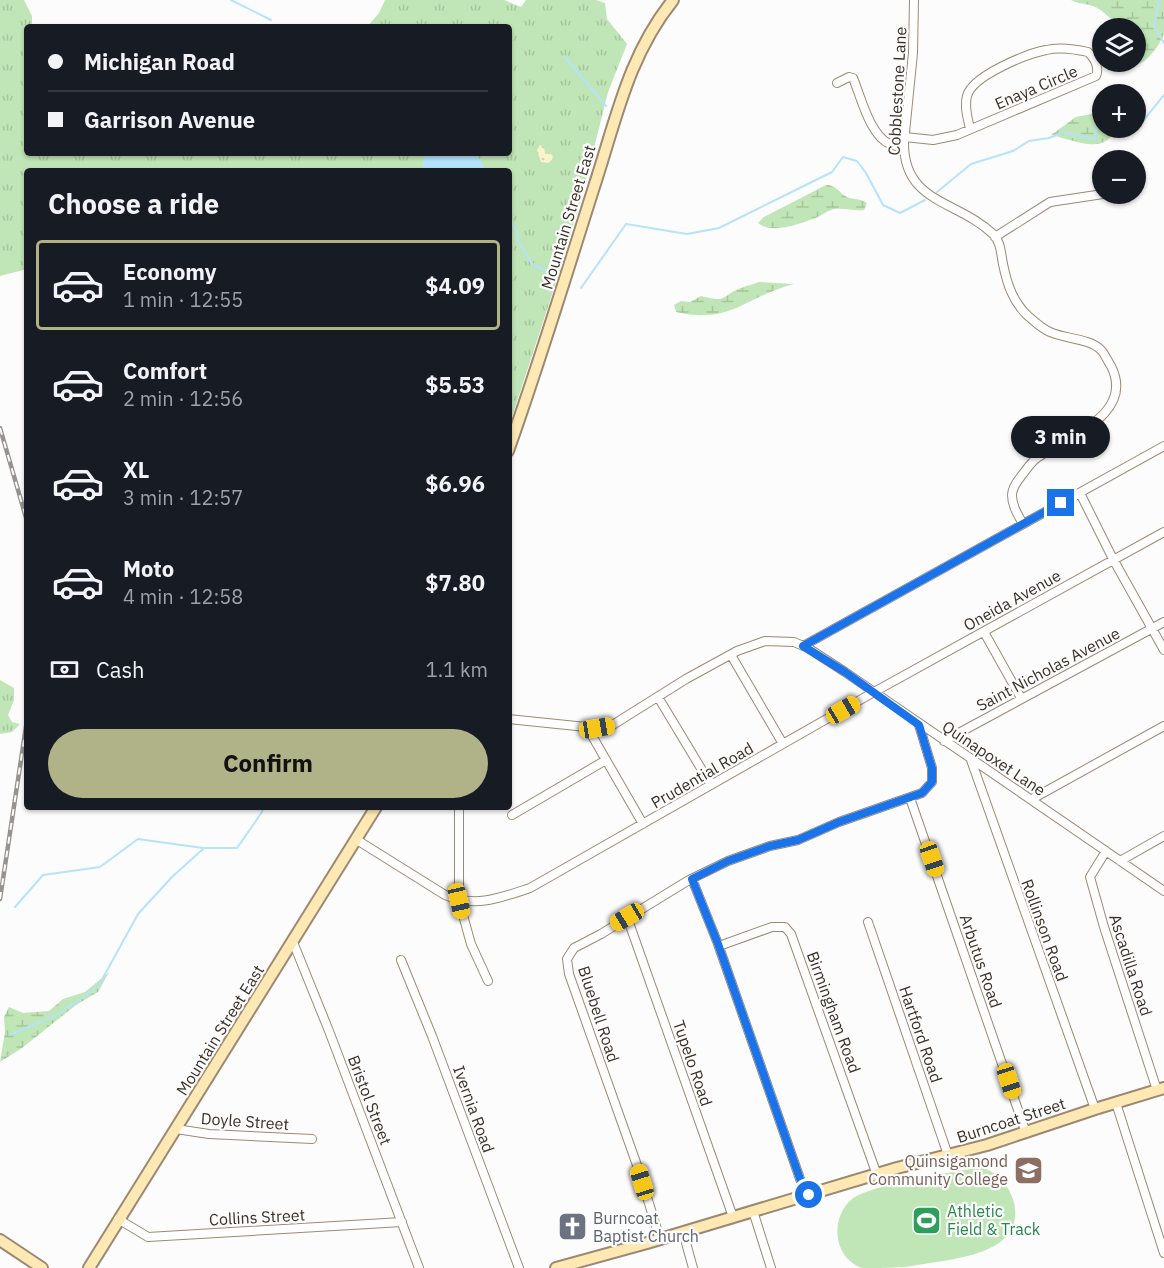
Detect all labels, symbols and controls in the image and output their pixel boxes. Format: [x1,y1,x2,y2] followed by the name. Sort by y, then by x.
[1092,18,1146,204] map controls
[1092,18,1146,72] button: layers
[884,26,910,156] street label: Cobblestone Lane
[84,47,235,76] text: Michigan Road
[992,61,1081,113] street label: Enaya Circle
[1092,84,1146,138] button: +
[84,105,255,134] text: Garrison Avenue
[537,142,599,292] street label: Mountain Street East
[1092,150,1146,204] button: −
[48,186,219,221] text: Choose a ride
[123,257,217,286] text: Economy
[51,258,105,312] icon: car
[425,271,485,300] text: $4.09
[123,286,243,313] text: 1 min · 12:55
[123,356,207,385] text: Comfort
[51,357,105,411] icon: car
[425,370,485,399] text: $5.53
[123,385,243,412] text: 2 min · 12:56
[1012,416,1110,458] callout: 3 min
[1034,423,1087,450] text: 3 min
[123,455,149,484] text: XL
[51,456,105,510] icon: car
[425,469,485,498] text: $6.96
[123,484,243,511] text: 3 min · 12:57
[1047,489,1074,516] route end
[123,554,174,583] text: Moto
[51,555,105,609] icon: car
[960,565,1064,635] street label: Oneida Avenue
[425,568,485,597] text: $7.80
[123,583,243,610] text: 4 min · 12:58
[973,623,1123,715] street label: Saint Nicholas Avenue
[48,653,81,686] icon: cash
[96,655,145,684] text: Cash
[426,656,488,683] text: 1.1 km
[823,693,863,727] car
[578,716,616,740] car
[938,716,1050,800] street label: Quinapoxet Lane
[48,729,488,798] button: Confirm
[647,738,757,812] street label: Prudential Road
[918,839,946,879] car
[1017,876,1073,984] street label: Rollinson Road
[446,881,472,921] car
[607,900,647,934] car
[956,912,1006,1010] street label: Arbutus Road
[1105,912,1157,1018] street label: Ascadilla Road
[803,948,865,1076] street label: Birmingham Road
[172,961,268,1099] street label: Mountain Street East
[574,963,624,1065] street label: Bluebell Road
[895,983,947,1085] street label: Hartford Road
[669,1017,717,1109] street label: Tupelo Road
[344,1052,396,1148] street label: Bristol Street
[995,1061,1023,1101] car
[449,1063,499,1155] street label: Ivernia Road
[954,1093,1068,1147] street label: Burncoat Street
[200,1108,290,1134] street label: Doyle Street
[868,1151,1008,1189] place label: Quinsigamond Community College
[1013,1154,1045,1186] school or university icon: Quinsigamond Community College
[628,1162,656,1202] car
[795,1181,822,1208] route start
[947,1201,1041,1239] place label: Athletic Field & Track
[209,1204,305,1230] street label: Collins Street
[910,1204,942,1236] sports icon: Athletic Field & Track
[593,1208,699,1246] place label: Burncoat Baptist Church
[556,1211,588,1243] church icon: Burncoat Baptist Church

